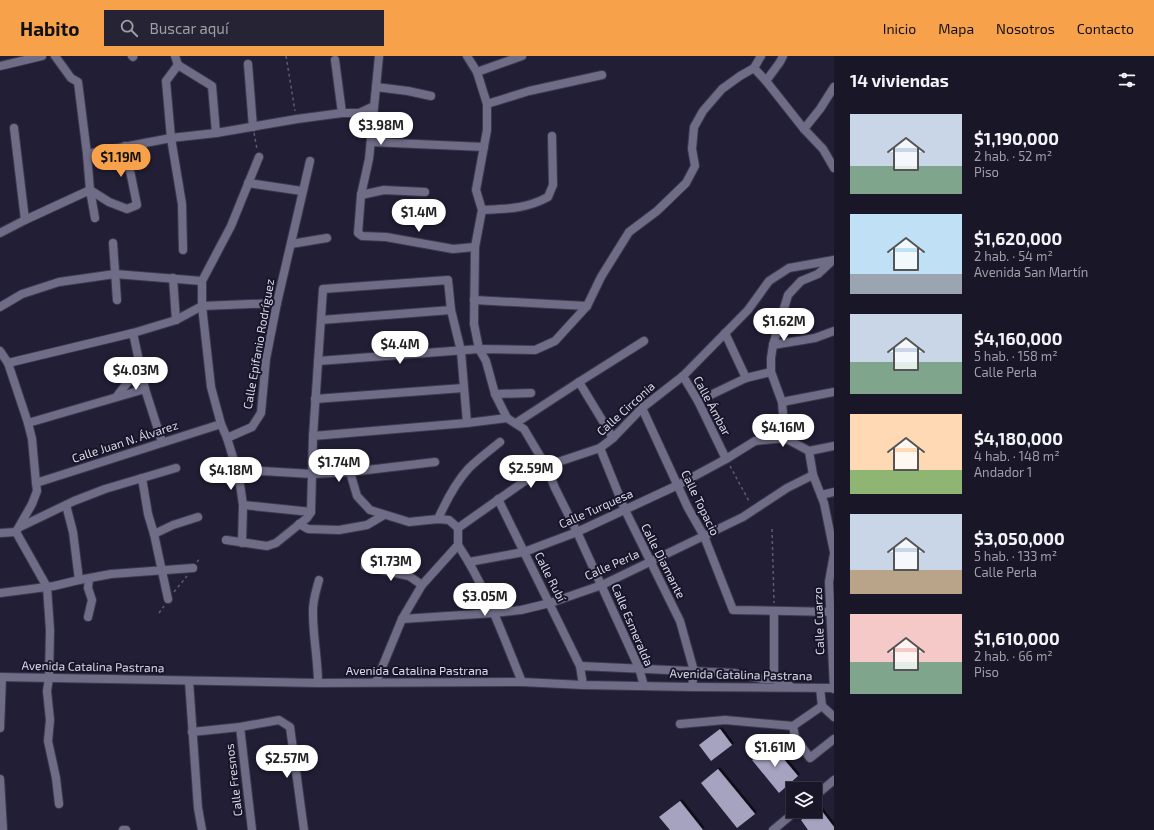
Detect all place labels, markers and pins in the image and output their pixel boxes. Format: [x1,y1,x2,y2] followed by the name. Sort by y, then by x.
[348,112,414,146] pin: $3.98M
[88,144,154,178] pin: $1.19M
[391,199,447,233] pin: $1.4M
[751,308,817,342] pin: $1.62M
[372,331,428,365] pin: $4.4M
[103,357,169,391] pin: $4.03M
[750,414,816,448] pin: $4.16M
[306,449,372,483] pin: $1.74M
[498,455,564,489] pin: $2.59M
[198,457,264,491] pin: $4.18M
[358,548,424,582] pin: $1.73M
[452,583,518,617] pin: $3.05M
[742,734,808,768] pin: $1.61M
[254,745,320,779] pin: $2.57M

